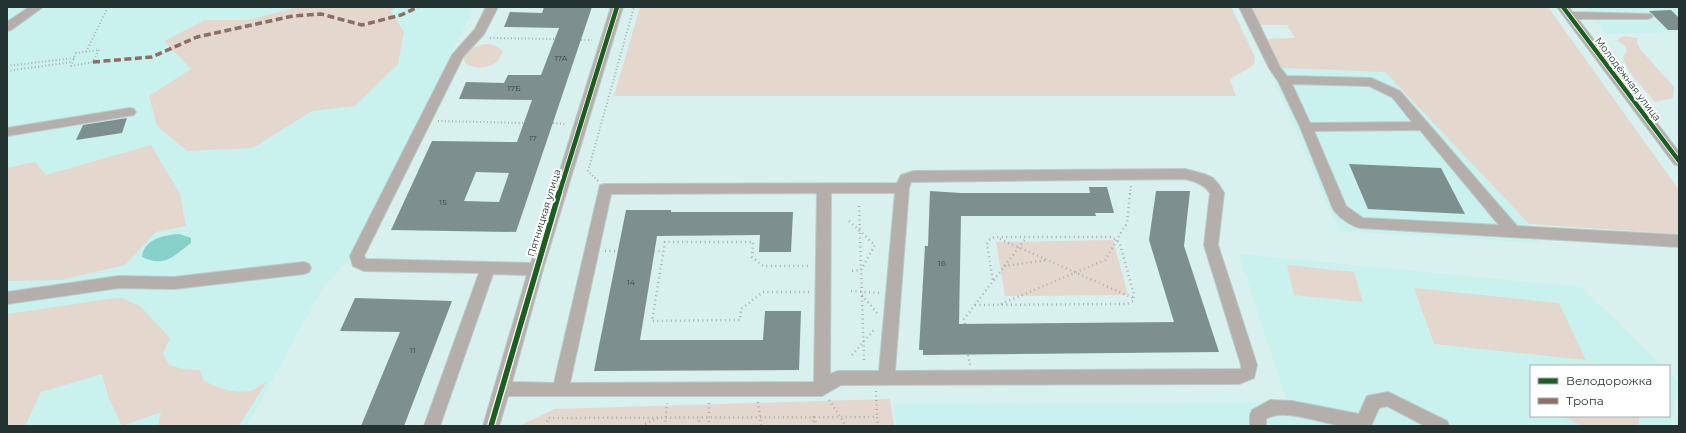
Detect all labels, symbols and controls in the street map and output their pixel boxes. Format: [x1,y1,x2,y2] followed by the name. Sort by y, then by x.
[1592,34,1664,124] street label: Молодёжная улица
[554,53,568,63] house number: 17А
[507,83,521,93] house number: 17Б
[529,133,537,143] house number: 17
[524,168,564,258] street label: Пятницкая улица
[439,197,447,207] house number: 15
[938,258,946,268] house number: 16
[627,277,636,287] house number: 14
[410,345,416,355] house number: 11
[1530,365,1670,417] legend
[1566,373,1652,388] text: Велодорожка
[1566,393,1604,408] text: Тропа

